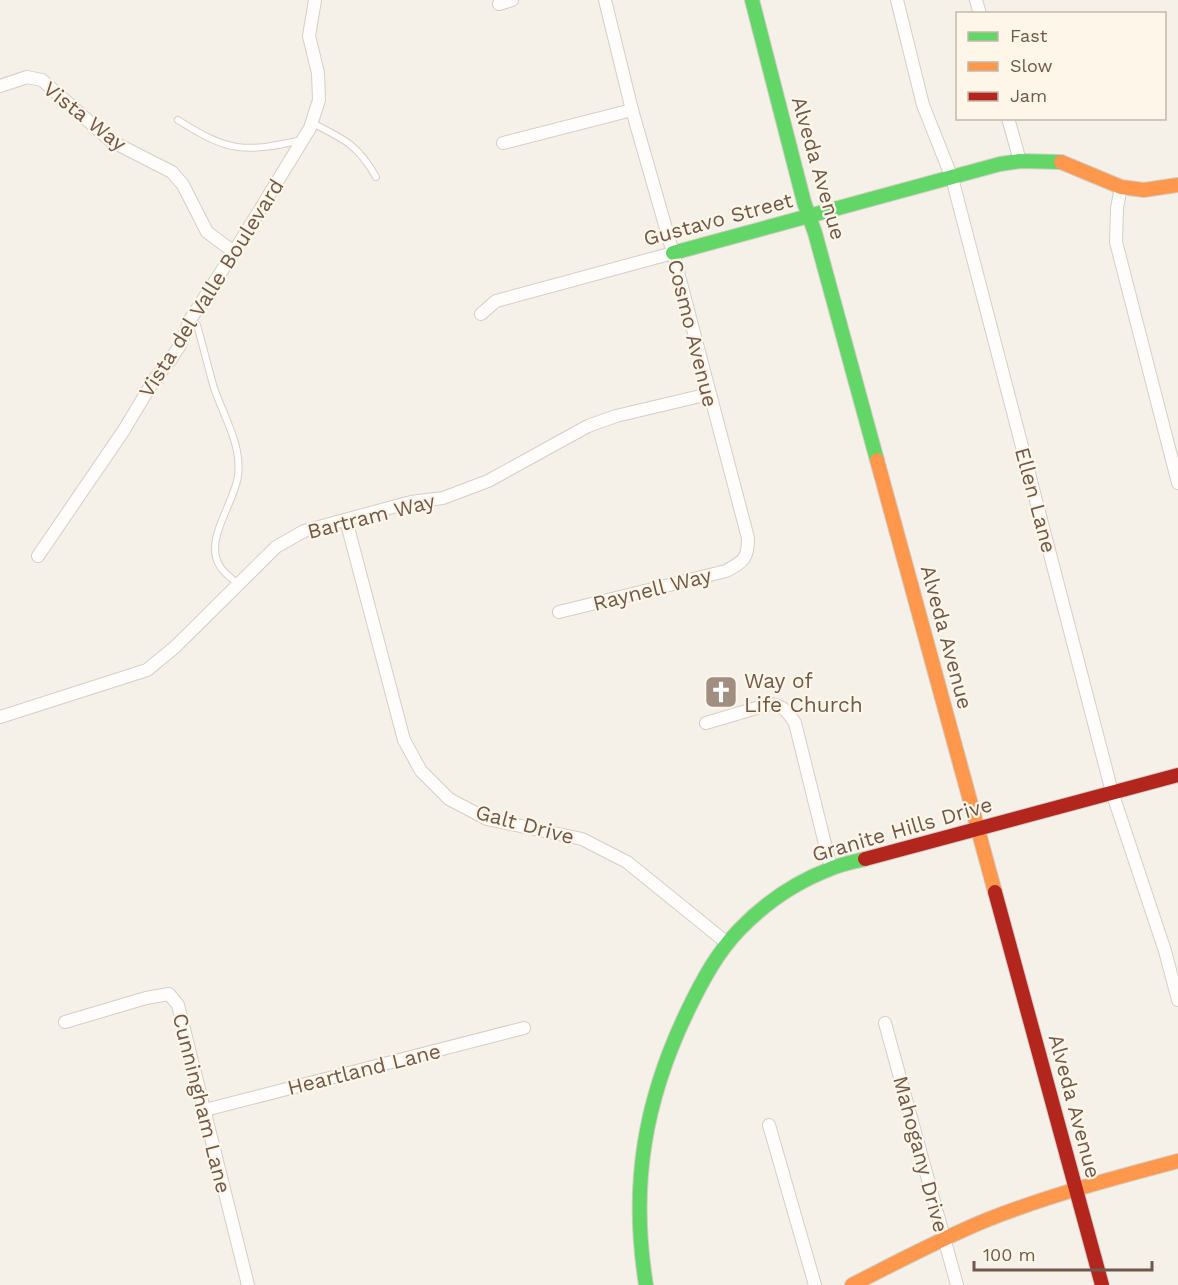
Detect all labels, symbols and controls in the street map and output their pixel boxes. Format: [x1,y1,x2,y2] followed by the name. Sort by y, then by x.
[956,12,1166,120] legend
[1010,25,1048,46] text: Fast
[1010,55,1053,76] text: Slow
[38,76,132,156] street label: Vista Way
[1010,85,1047,106] text: Jam
[787,93,851,243] street label: Alveda Avenue
[133,174,289,402] street label: Vista del Valle Boulevard
[641,187,796,251] street label: Gustavo Street
[663,257,723,409] street label: Cosmo Avenue
[1010,445,1062,555] street label: Ellen Lane
[305,488,438,544] street label: Bartram Way
[590,562,714,616] street label: Raynell Way
[916,562,978,712] street label: Alveda Avenue
[744,668,863,717] place label: Way of Life Church
[703,674,739,710] church icon: Way of Life Church
[809,791,995,867] street label: Granite Hills Drive
[473,799,577,849] street label: Galt Drive
[168,1010,236,1196] street label: Cunningham Lane
[1044,1031,1106,1181] street label: Alveda Avenue
[285,1038,443,1100] street label: Heartland Lane
[888,1073,954,1235] street label: Mahogany Drive
[974,1234,1152,1272] scale bar
[983,1244,1036,1265] text: 100 m

